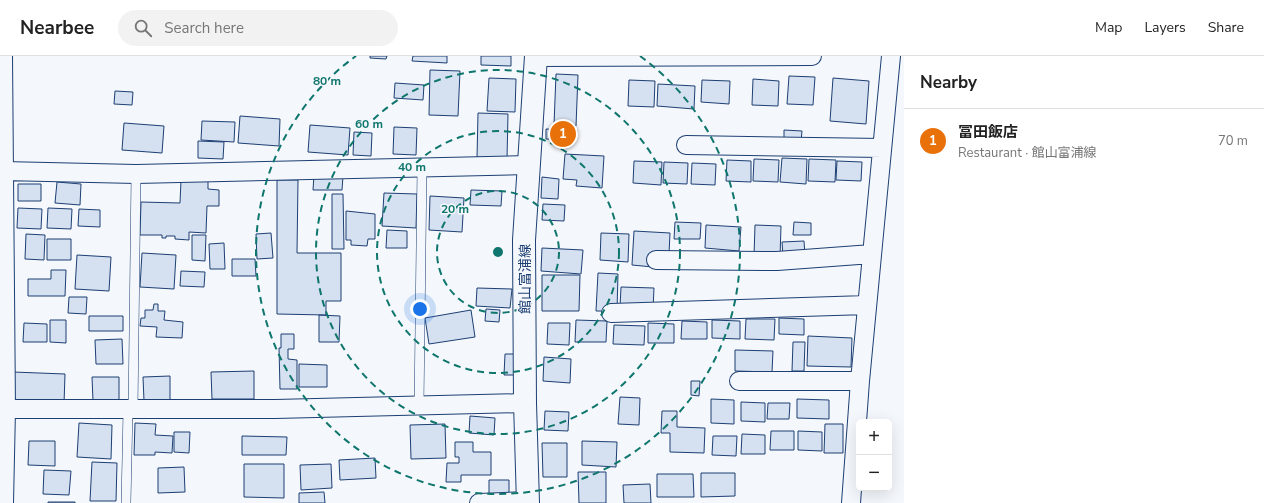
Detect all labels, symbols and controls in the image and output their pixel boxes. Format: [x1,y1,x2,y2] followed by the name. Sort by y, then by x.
[118,10,398,46] search box
[20,15,94,41] text: Nearbee
[132,17,154,39] icon: search
[164,18,244,38] text: Search here
[1095,18,1122,37] text: Map
[1144,18,1186,37] text: Layers
[1208,18,1244,37] text: Share
[920,71,977,94] text: Nearby
[313,73,341,89] text: 80 m
[355,116,383,132] text: 60 m
[550,119,576,149] pin: 1
[958,122,1018,142] text: 冨田飯店
[929,132,937,150] text: 1
[1218,132,1248,150] text: 70 m
[958,144,1096,162] text: Restaurant · 館山富浦線
[398,159,426,175] text: 40 m
[441,201,469,217] text: 20 m
[516,244,535,314] street label: 館山富浦線
[491,245,505,259] centre of rings
[410,299,430,319] your location
[856,419,892,491] map controls
[856,419,892,455] button: +
[856,455,892,491] button: −

